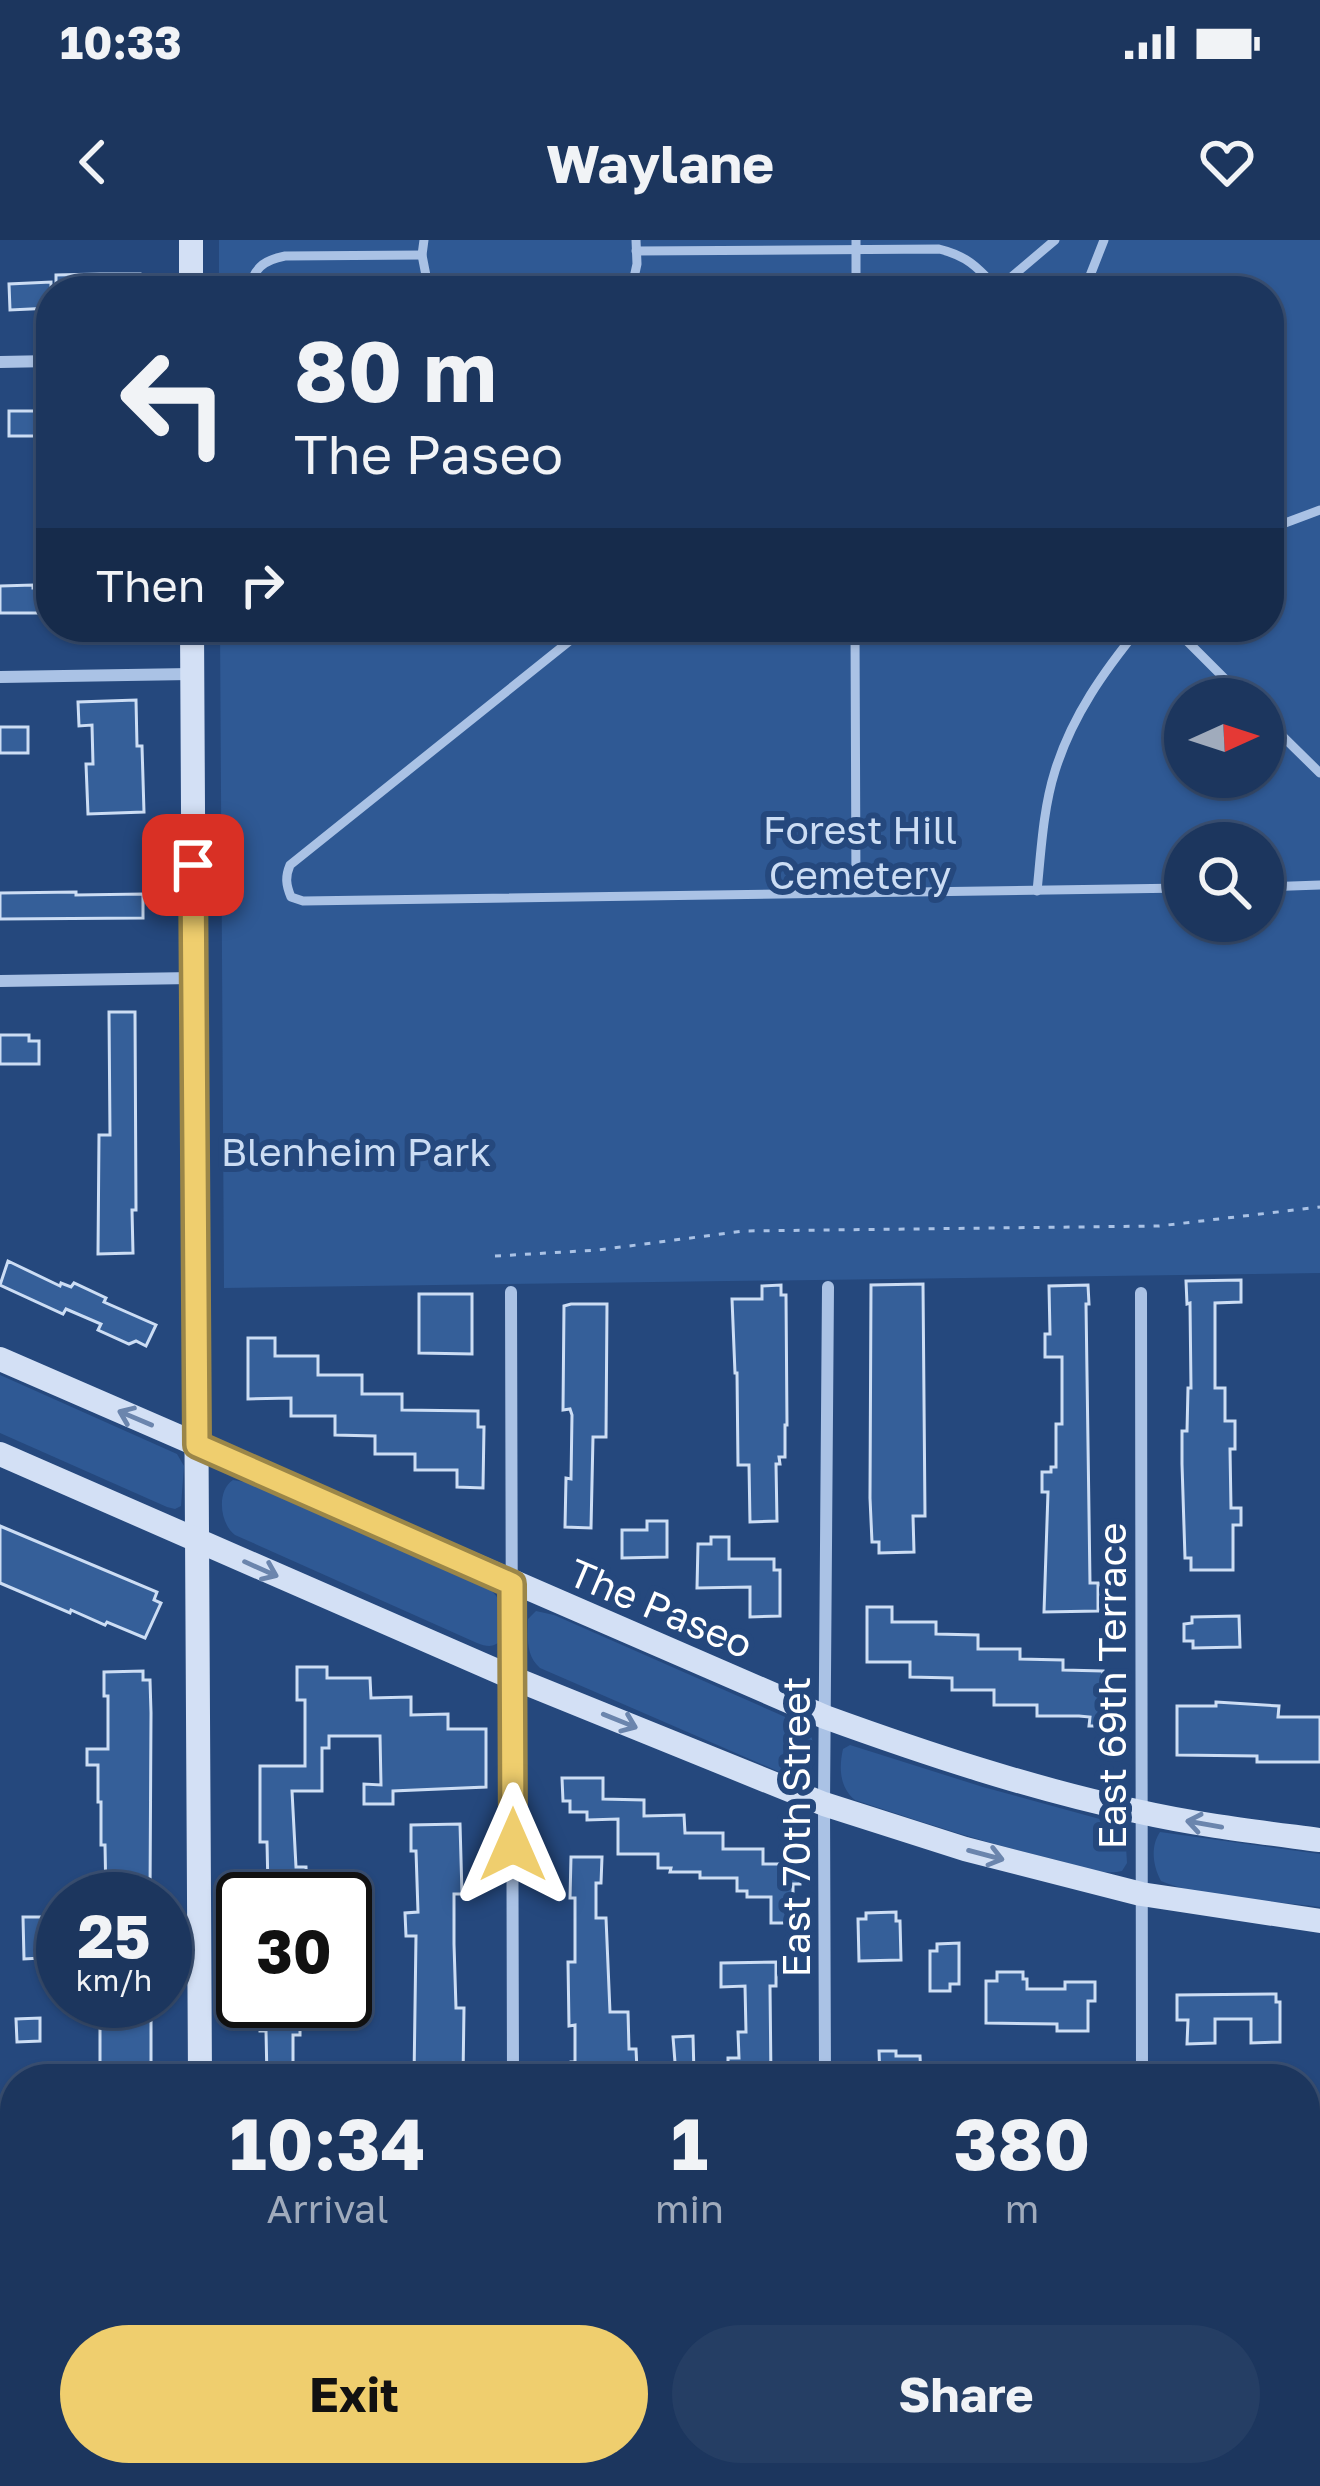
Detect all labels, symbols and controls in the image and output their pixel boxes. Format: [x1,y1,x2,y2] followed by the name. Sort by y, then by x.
[60,15,182,69] text: 10:33
[60,129,126,195] icon: back
[1194,129,1260,195] icon: heart
[546,130,774,195] text: Waylane
[294,320,497,420] text: 80 m
[96,324,252,480] icon: left
[294,421,563,486] text: The Paseo
[229,552,295,618] icon: right
[96,558,205,612] text: Then
[1164,678,1284,798] north arrow
[1164,678,1284,942] map controls
[763,806,957,898] park label: Forest Hill Cemetery
[142,814,244,916] pin
[1164,822,1284,942] button: search
[160,832,226,898] icon: arrive
[221,1128,491,1175] park label: Blenheim Park
[118,1406,154,1428] one-way arrow
[1088,1522,1135,1850] street label: East 69th Terrace
[562,1548,760,1668] street label: The Paseo
[242,1559,278,1581] one-way arrow
[772,1676,819,1978] street label: East 70th Street
[600,1712,637,1733] one-way arrow
[450,1782,576,1908] position arrow
[1185,1811,1224,1834] one-way arrow
[966,1845,1004,1867] one-way arrow
[216,1872,372,2028] speed limit sign: 30
[77,1899,151,1971] text: 25
[76,1962,152,1998] text: km/h
[230,2099,425,2186] text: 10:34
[671,2099,708,2186] text: 1
[954,2099,1090,2186] text: 380
[266,2185,389,2232] text: Arrival
[655,2185,724,2232] text: min
[1005,2185,1039,2232] text: m
[60,2325,648,2463] button: Exit
[672,2325,1260,2463] button: Share

